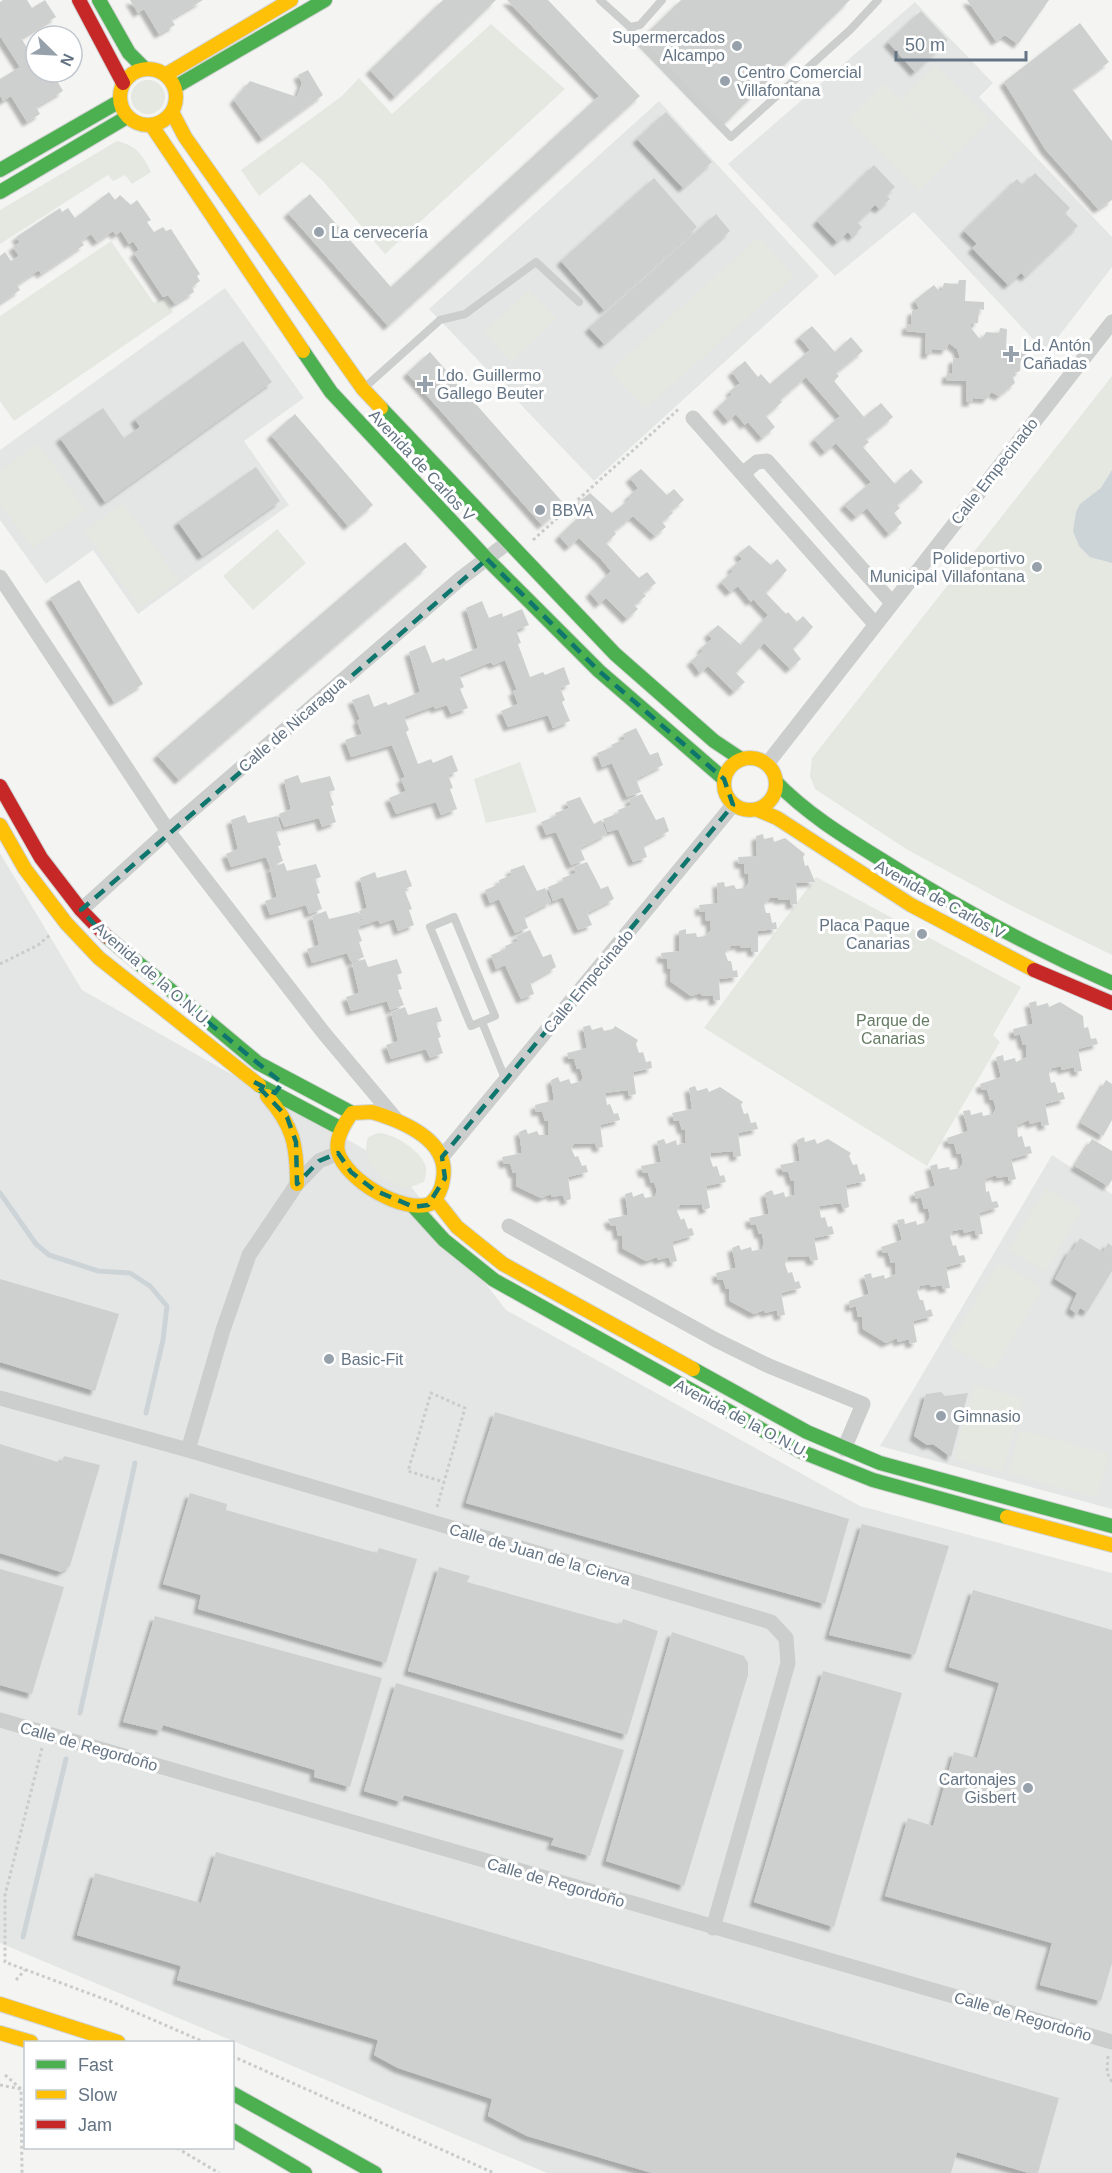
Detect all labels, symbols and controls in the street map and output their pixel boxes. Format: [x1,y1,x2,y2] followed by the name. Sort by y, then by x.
[24,24,84,84] north arrow
[896,24,1026,62] scale bar
[612,29,725,64] place label: Supermercados Alcampo
[905,35,945,55] text: 50 m
[730,39,744,53] marker: Supermercados Alcampo
[57,51,77,69] text: N
[737,64,861,99] place label: Centro Comercial Villafontana
[718,74,732,88] marker: Centro Comercial Villafontana
[331,224,428,241] place label: La cervecería
[312,225,326,239] marker: La cervecería
[1023,337,1091,372] place label: Ld. Antón Cañadas
[1004,347,1018,361] marker: Ld. Antón Cañadas
[437,367,544,402] place label: Ldo. Guillermo Gallego Beuter
[418,377,432,391] marker: Ldo. Guillermo Gallego Beuter
[366,406,478,525] street label: Avenida de Carlos V
[948,415,1041,528] street label: Calle Empecinado
[552,502,594,519] place label: BBVA
[533,503,547,517] marker: BBVA
[870,550,1025,585] place label: Polideportivo Municipal Villafontana
[1030,560,1044,574] marker: Polideportivo Municipal Villafontana
[235,673,349,775] street label: Calle de Nicaragua
[872,857,1008,942] street label: Avenida de Carlos V
[819,917,910,952] place label: Placa Paque Canarias
[90,919,215,1030] street label: Avenida de la O.N.U.
[540,926,637,1037] street label: Calle Empecinado
[915,927,929,941] marker: Placa Paque Canarias
[856,1012,930,1047] park label: Parque de Canarias
[341,1351,404,1368] place label: Basic-Fit
[322,1352,336,1366] marker: Basic-Fit
[672,1376,812,1461] street label: Avenida de la O.N.U.
[953,1408,1021,1425] place label: Gimnasio
[934,1409,948,1423] marker: Gimnasio
[447,1520,632,1589] street label: Calle de Juan de la Cierva
[18,1719,160,1774] street label: Calle de Regordoño
[939,1771,1017,1806] place label: Cartonajes Gisbert
[1021,1781,1035,1795] marker: Cartonajes Gisbert
[485,1855,627,1910] street label: Calle de Regordoño
[952,1989,1094,2044] street label: Calle de Regordoño
[24,2041,234,2149] legend
[78,2055,113,2075] text: Fast
[78,2085,118,2105] text: Slow
[78,2115,112,2135] text: Jam

